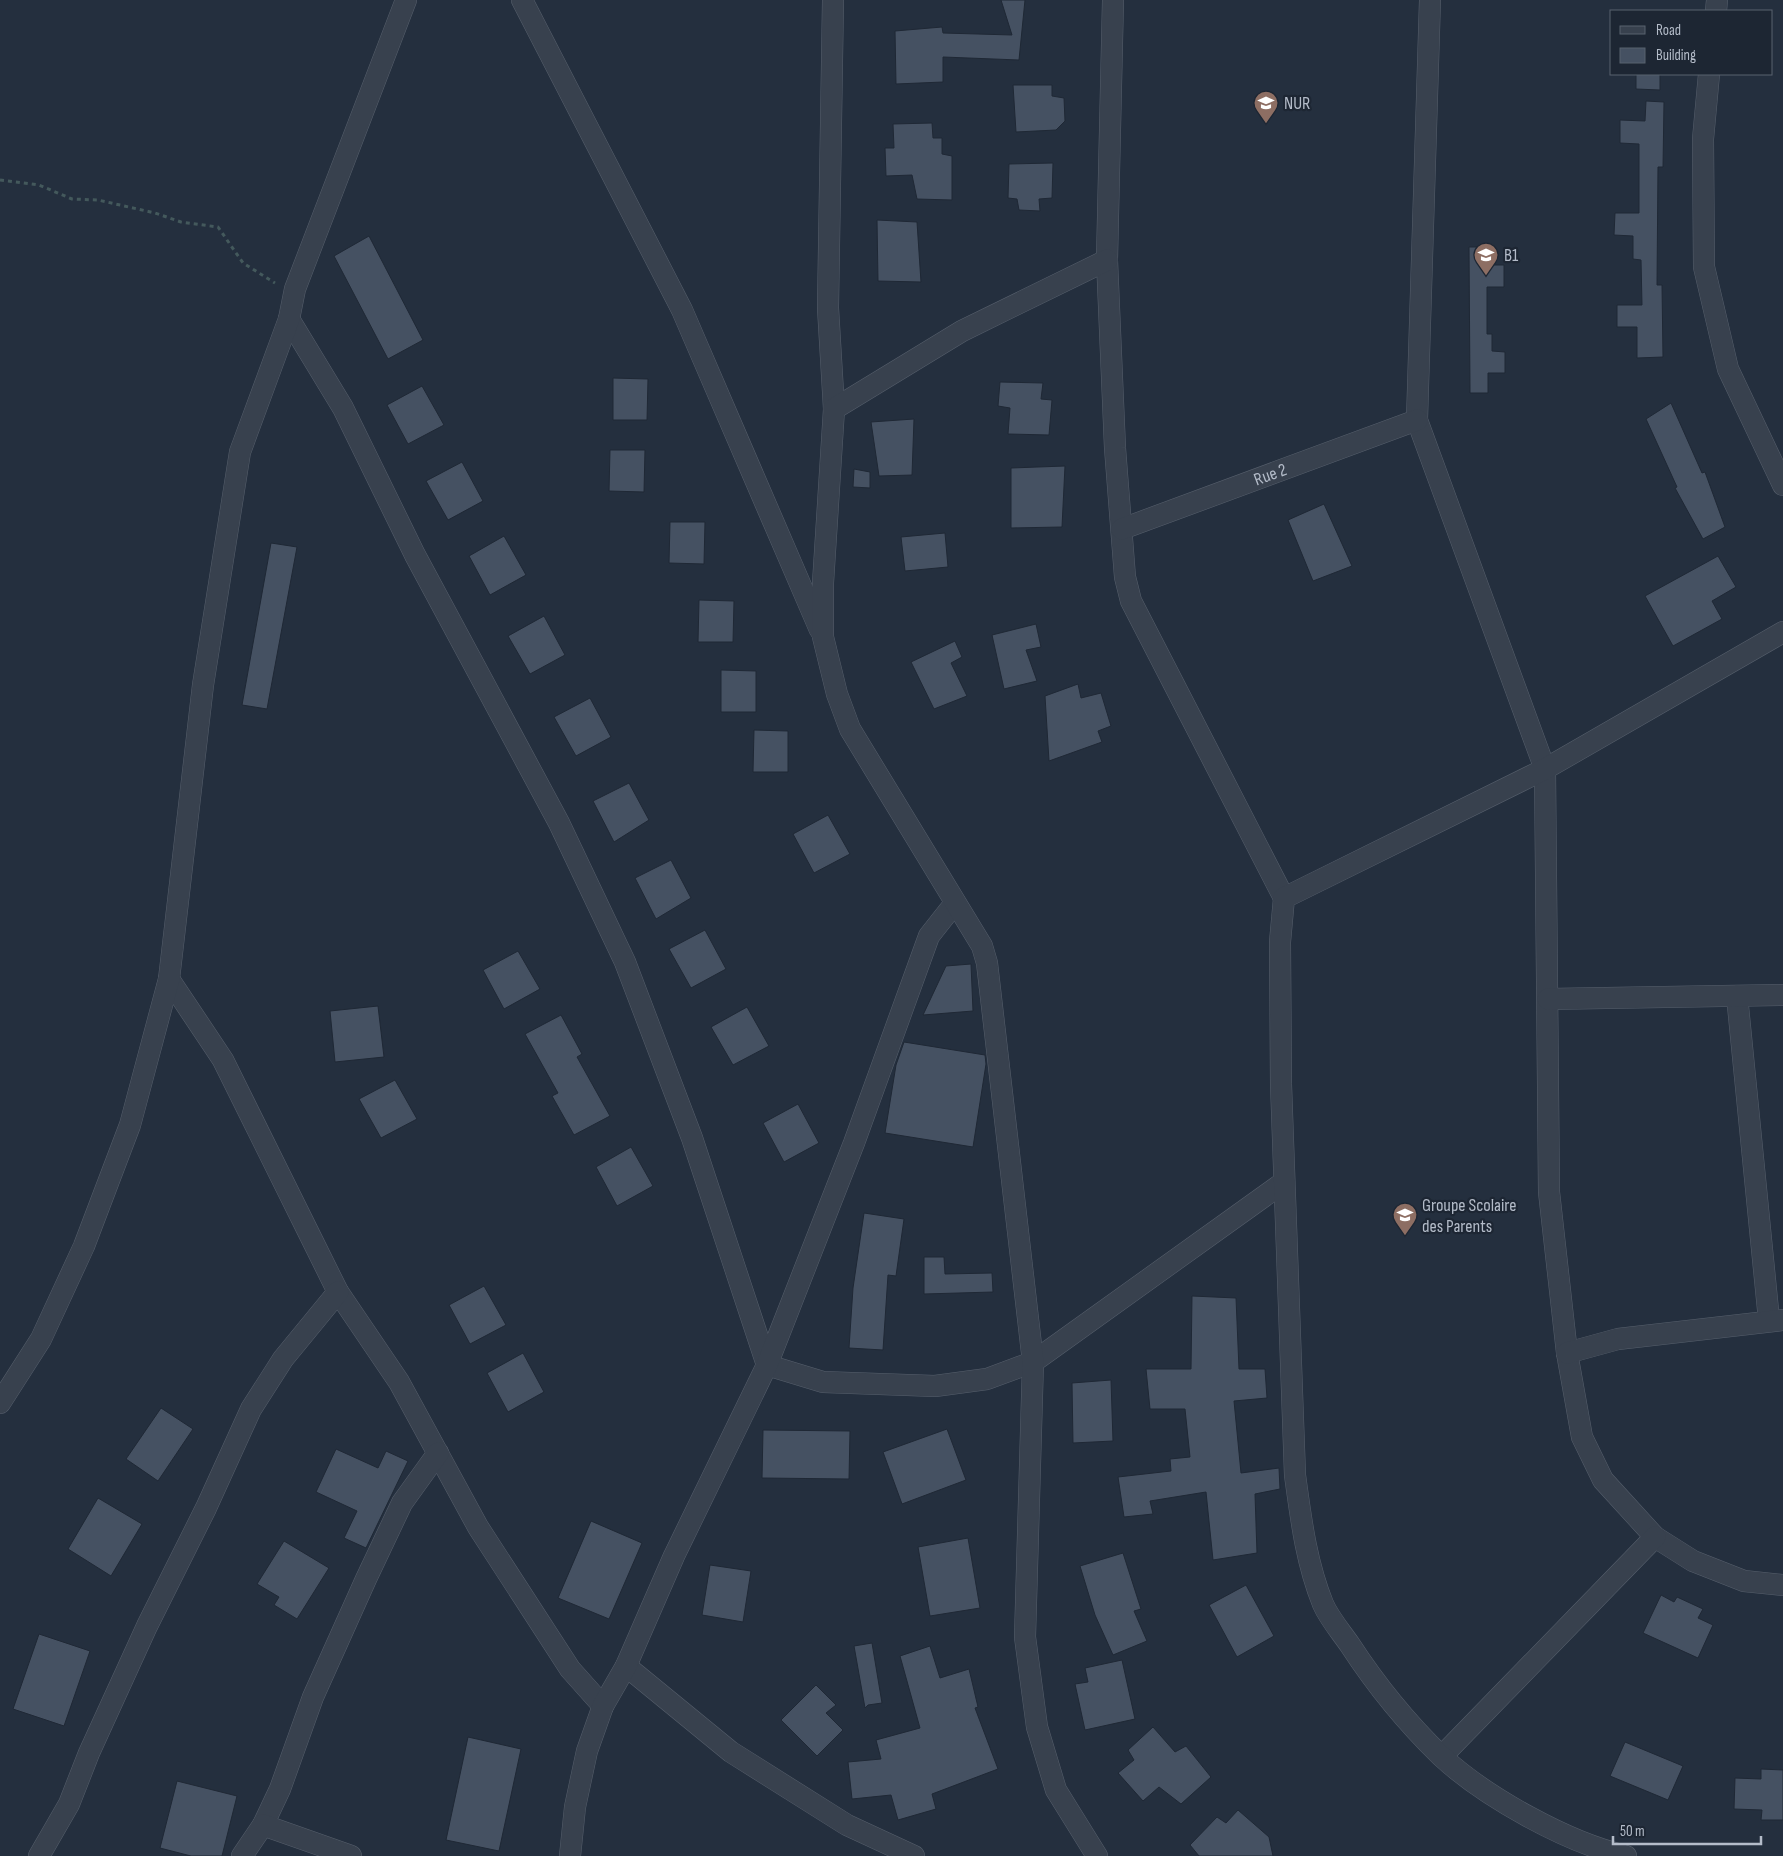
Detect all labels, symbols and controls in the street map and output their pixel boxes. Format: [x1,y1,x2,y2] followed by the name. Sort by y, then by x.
[1610,10,1773,75] legend
[1656,21,1681,40] text: Road
[1656,46,1696,65] text: Building
[1253,90,1279,124] school or university icon: NUR
[1284,93,1310,114] place label: NUR
[1473,242,1499,276] school or university icon: B1
[1504,245,1519,266] place label: B1
[1251,459,1290,490] street label: Rue 2
[1422,1195,1516,1237] place label: Groupe Scolaire des Parents
[1392,1202,1418,1236] school or university icon: Groupe Scolaire des Parents
[1613,1814,1760,1846] scale bar
[1620,1822,1645,1841] text: 50 m

